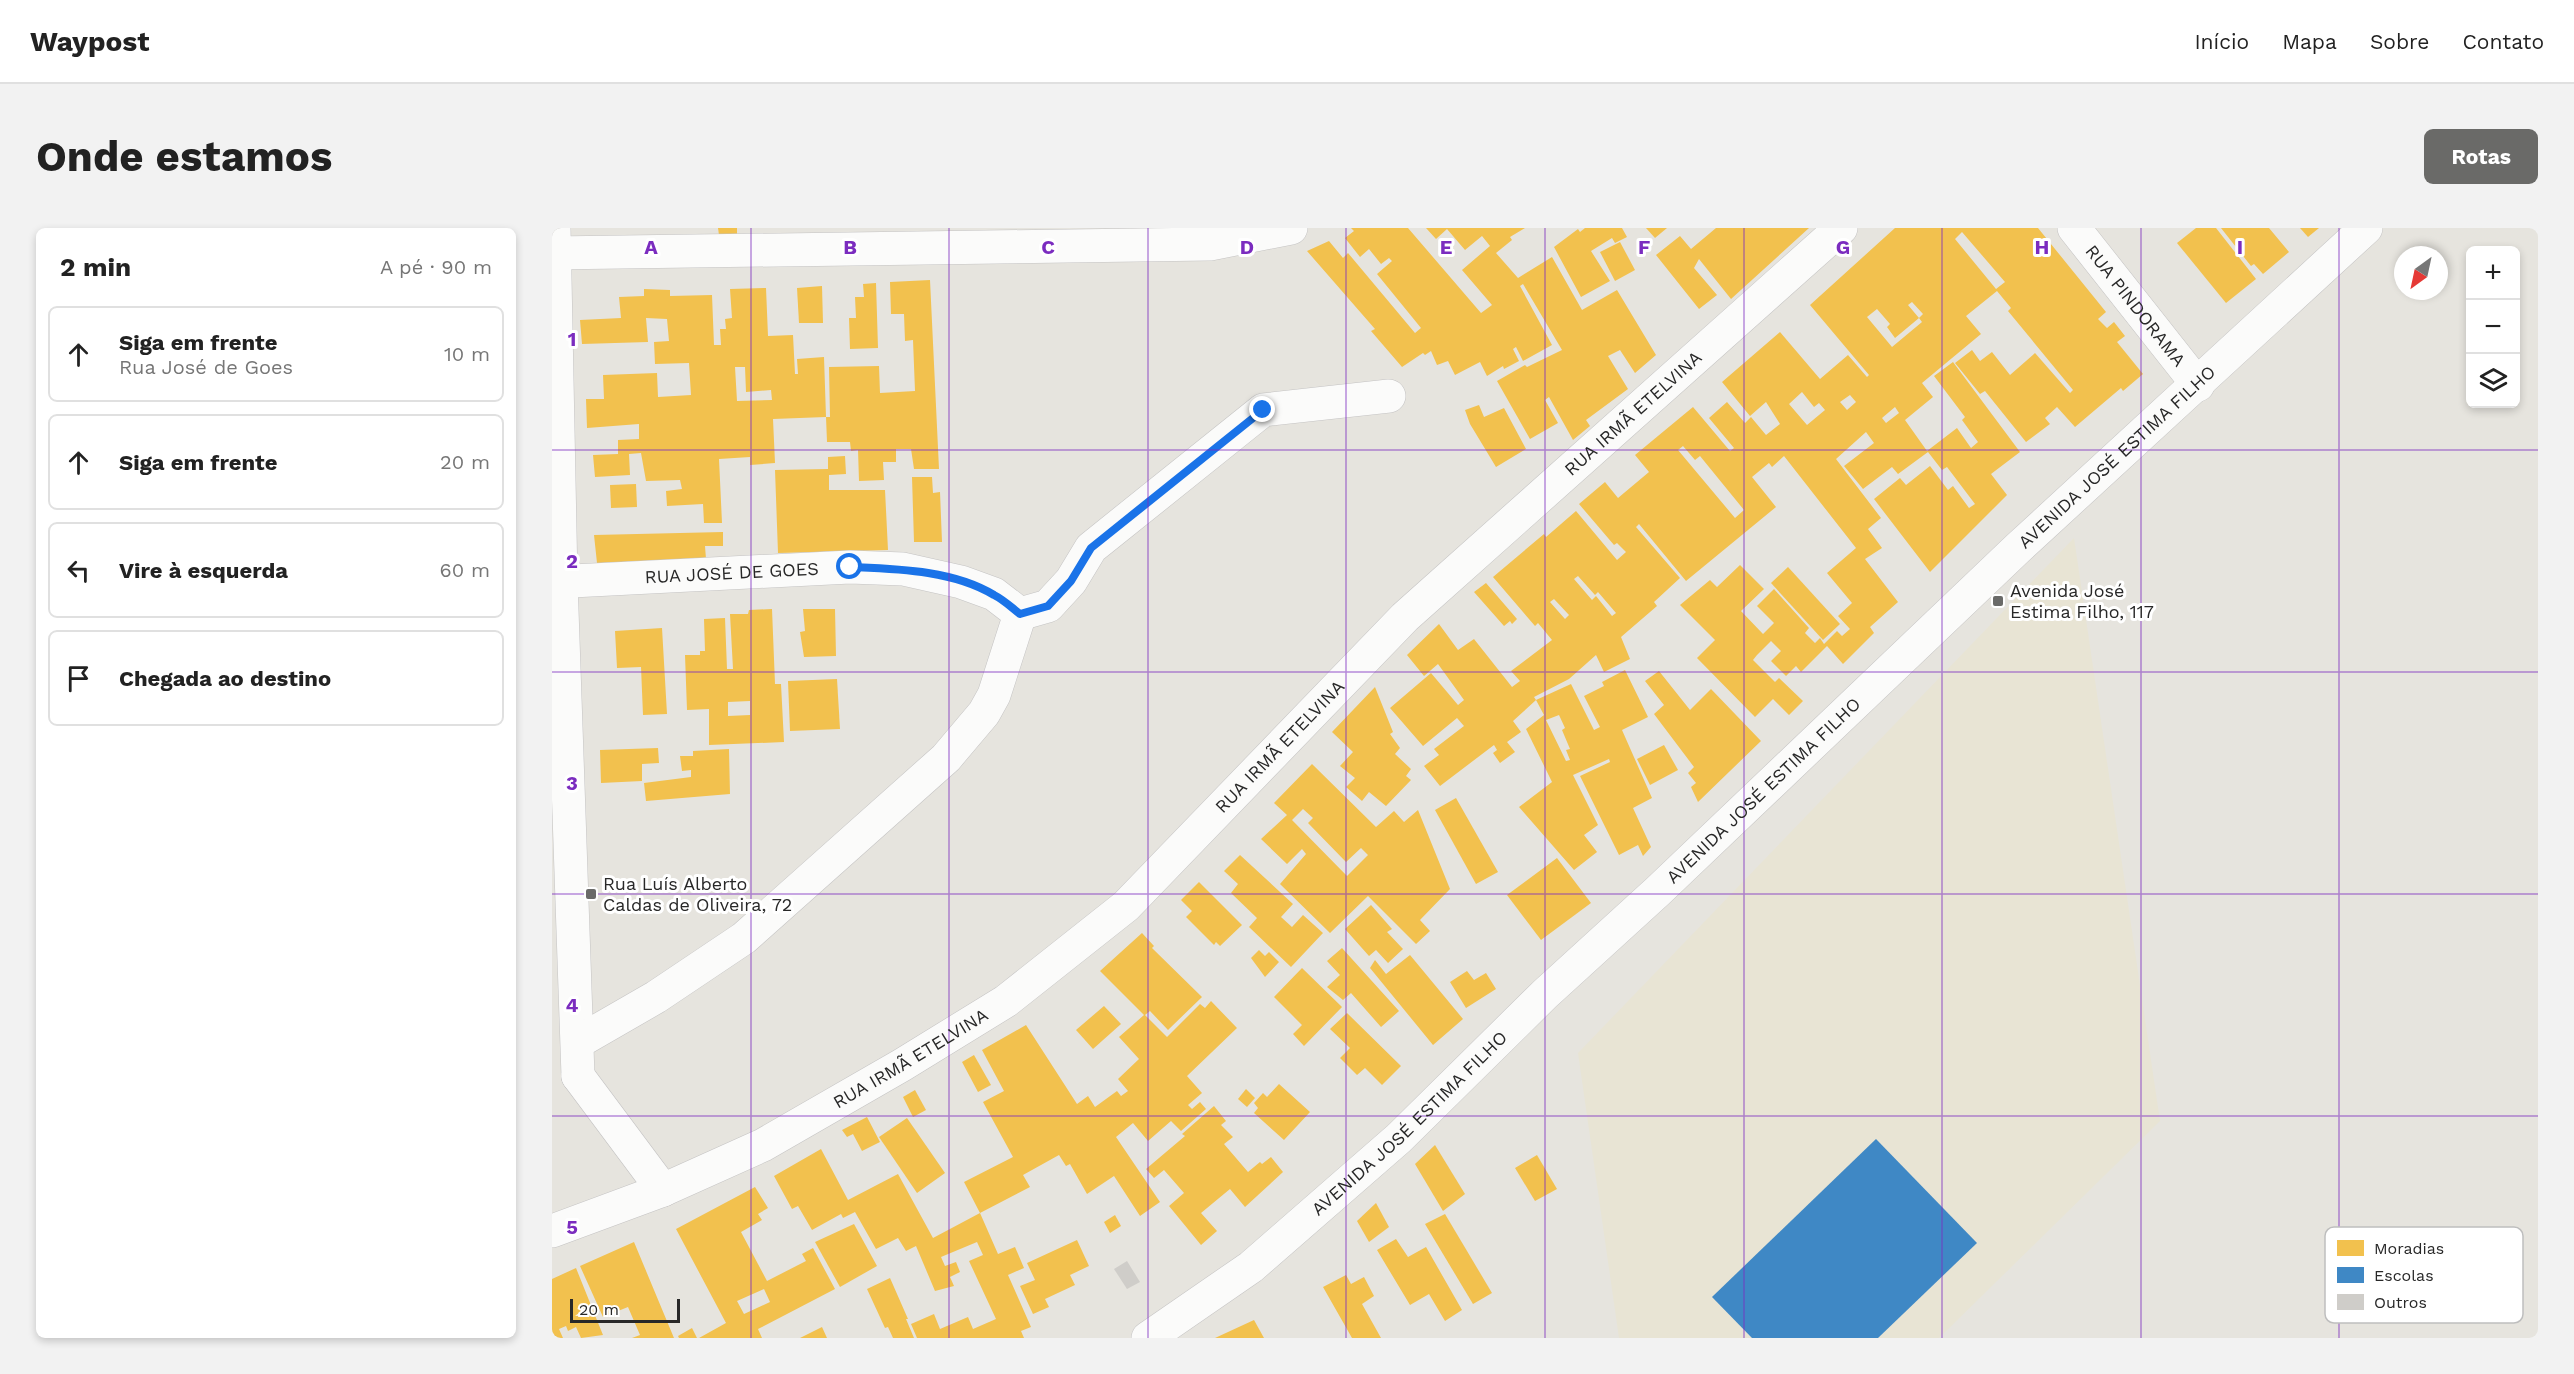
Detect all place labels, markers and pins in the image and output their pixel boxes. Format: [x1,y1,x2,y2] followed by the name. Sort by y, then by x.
[2010,580,2154,622] place label: Avenida José Estima Filho, 117
[1991,594,2005,608] marker: Avenida José Estima Filho, 117
[603,873,792,915] place label: Rua Luís Alberto Caldas de Oliveira, 72
[584,887,598,901] marker: Rua Luís Alberto Caldas de Oliveira, 72

